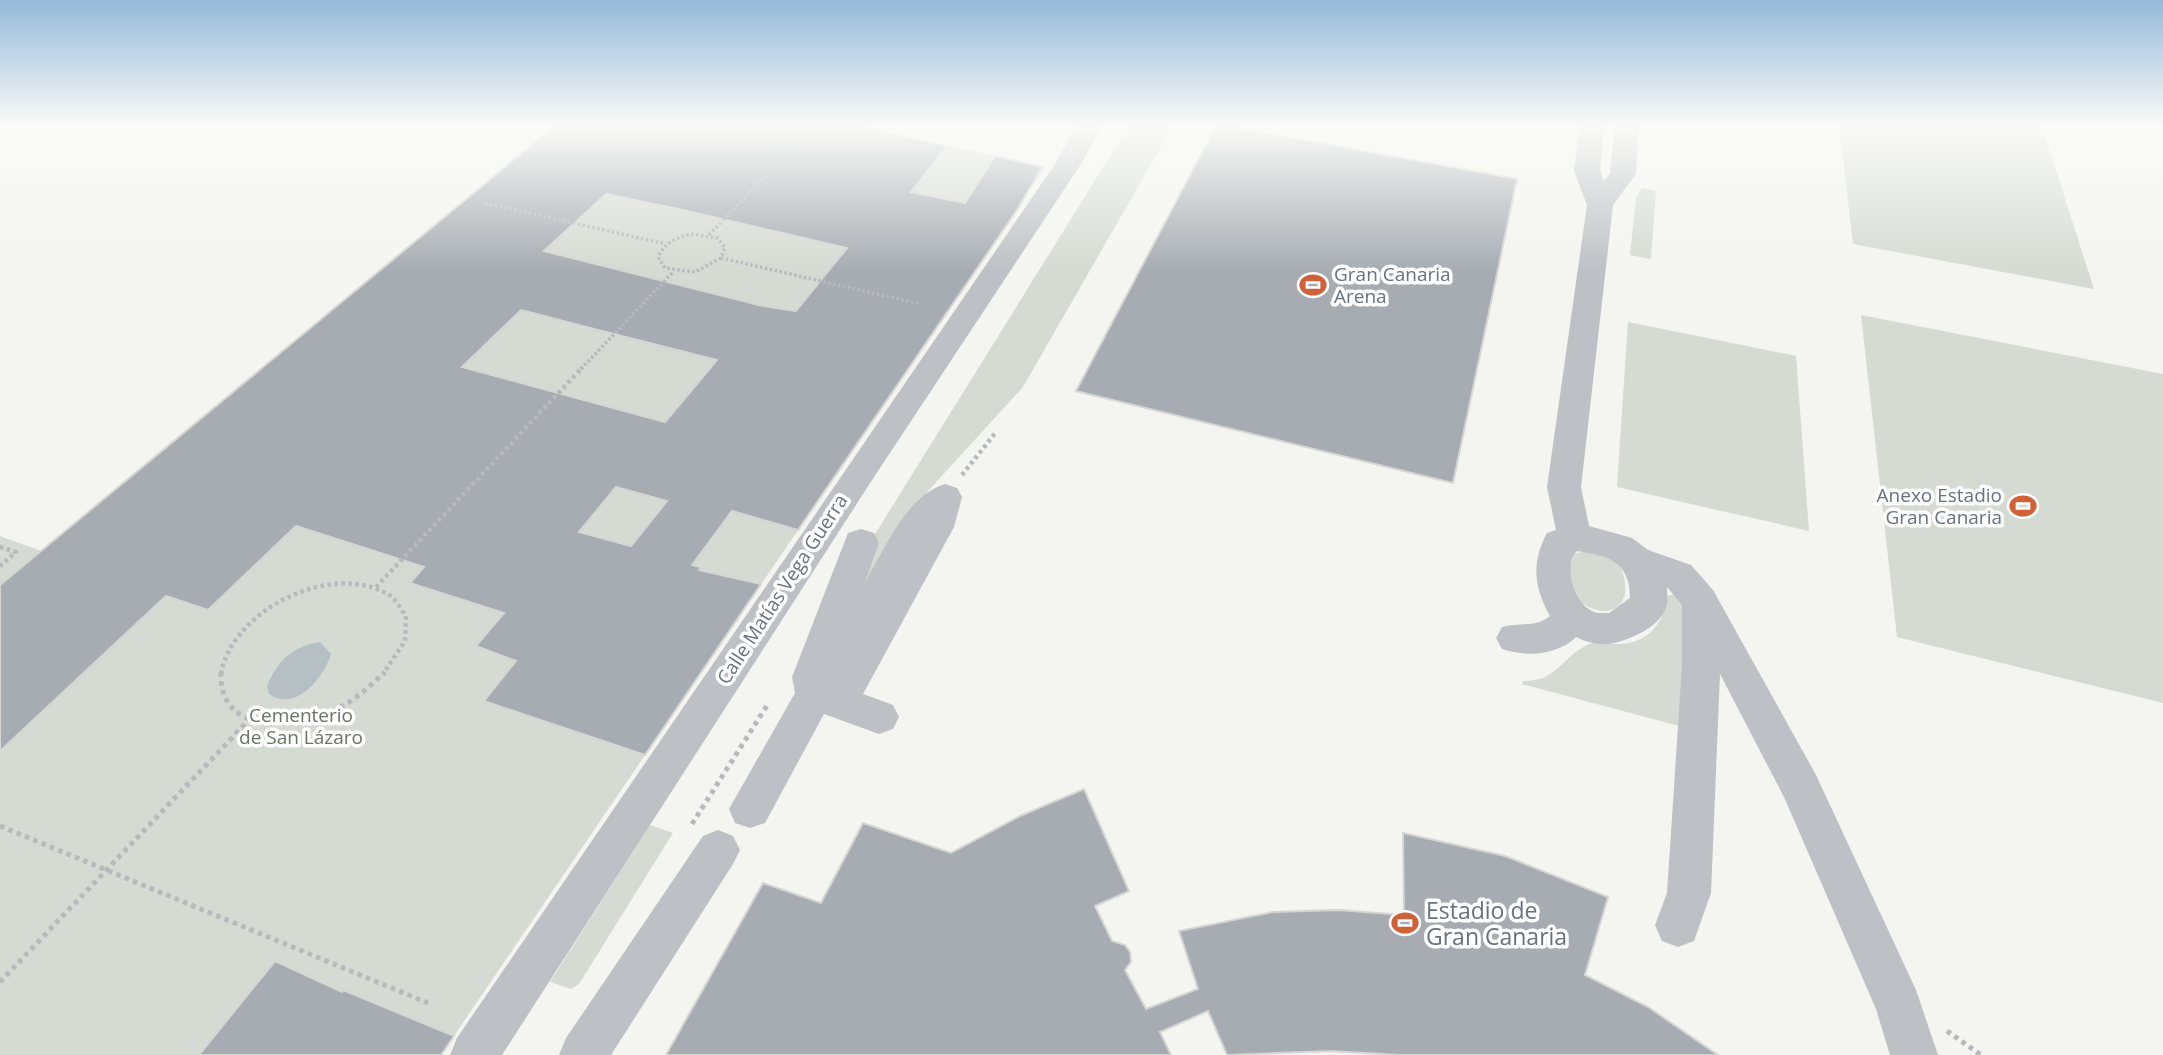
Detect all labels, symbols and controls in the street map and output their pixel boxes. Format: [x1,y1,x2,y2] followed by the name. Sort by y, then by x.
[1334,261,1451,309] place label: Gran Canaria Arena
[1298,270,1328,300] sports icon: Gran Canaria Arena
[1877,482,2002,530] place label: Anexo Estadio Gran Canaria
[711,489,853,689] street label: Calle Matías Vega Guerra
[2008,491,2038,521] sports icon: Anexo Estadio Gran Canaria
[239,702,363,750] park label: Cementerio de San Lázaro
[1426,894,1567,952] place label: Estadio de Gran Canaria
[1390,908,1420,938] sports icon: Estadio de Gran Canaria

